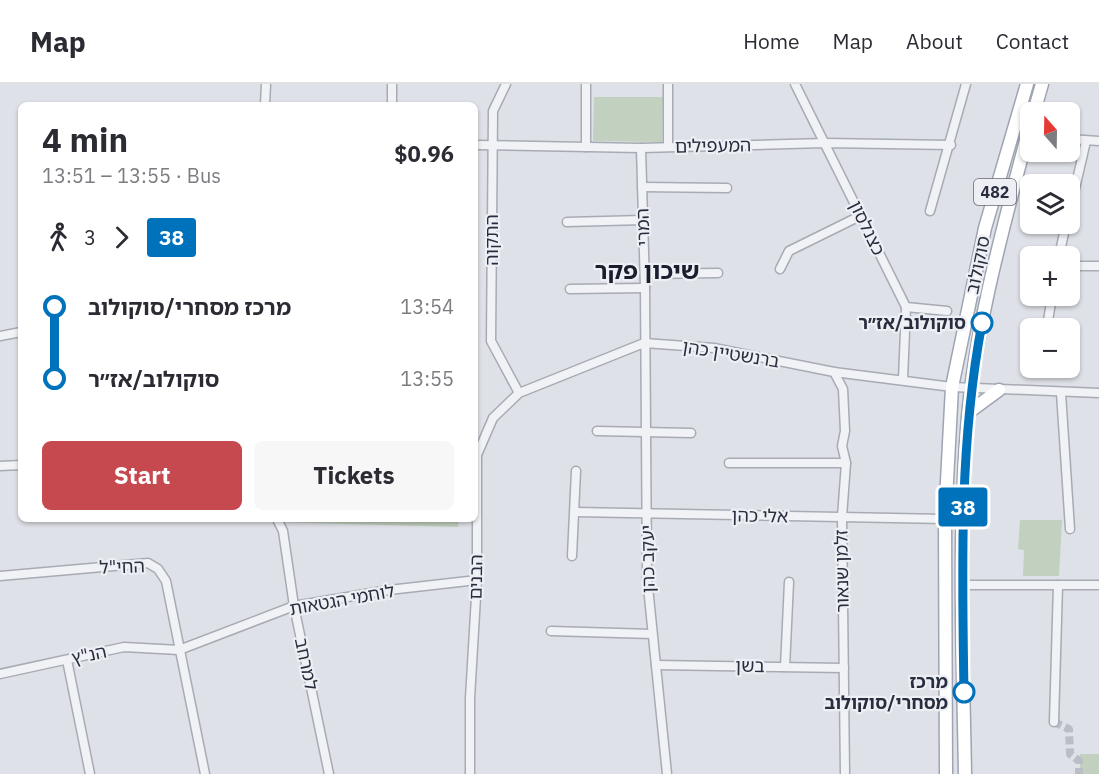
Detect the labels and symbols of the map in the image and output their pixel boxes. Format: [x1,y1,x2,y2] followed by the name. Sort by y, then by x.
[1020,102,1080,162] north arrow
[675,133,751,158] street label: המעפילים
[974,179,1016,205] road number: 482
[844,197,891,259] street label: כצנלסון
[630,208,655,246] street label: המרי
[480,214,503,266] street label: התקוה
[960,234,995,296] street label: סוקולוב
[594,254,700,286] district label: שיכון פקר
[858,311,966,334] place label: סוקולוב/אז״ר
[971,312,993,334] marker: סוקולוב/אז״ר
[681,334,781,373] street label: ברנשטיין כהן
[936,488,990,526] line badge: 38
[731,504,789,527] street label: אלי כהן
[635,525,660,593] street label: יעקב כהן
[829,529,854,613] street label: זלמן שנאור
[99,554,145,579] street label: החי"ל
[464,554,487,600] street label: הבנים
[288,579,396,620] street label: לוחמי הגטאות
[290,636,323,692] street label: למרחב
[69,640,108,669] street label: הנ"ץ
[735,654,765,677] street label: בשן
[824,670,948,714] place label: מרכז מסחרי/סוקולוב
[953,681,975,703] marker: מרכז מסחרי/סוקולוב

